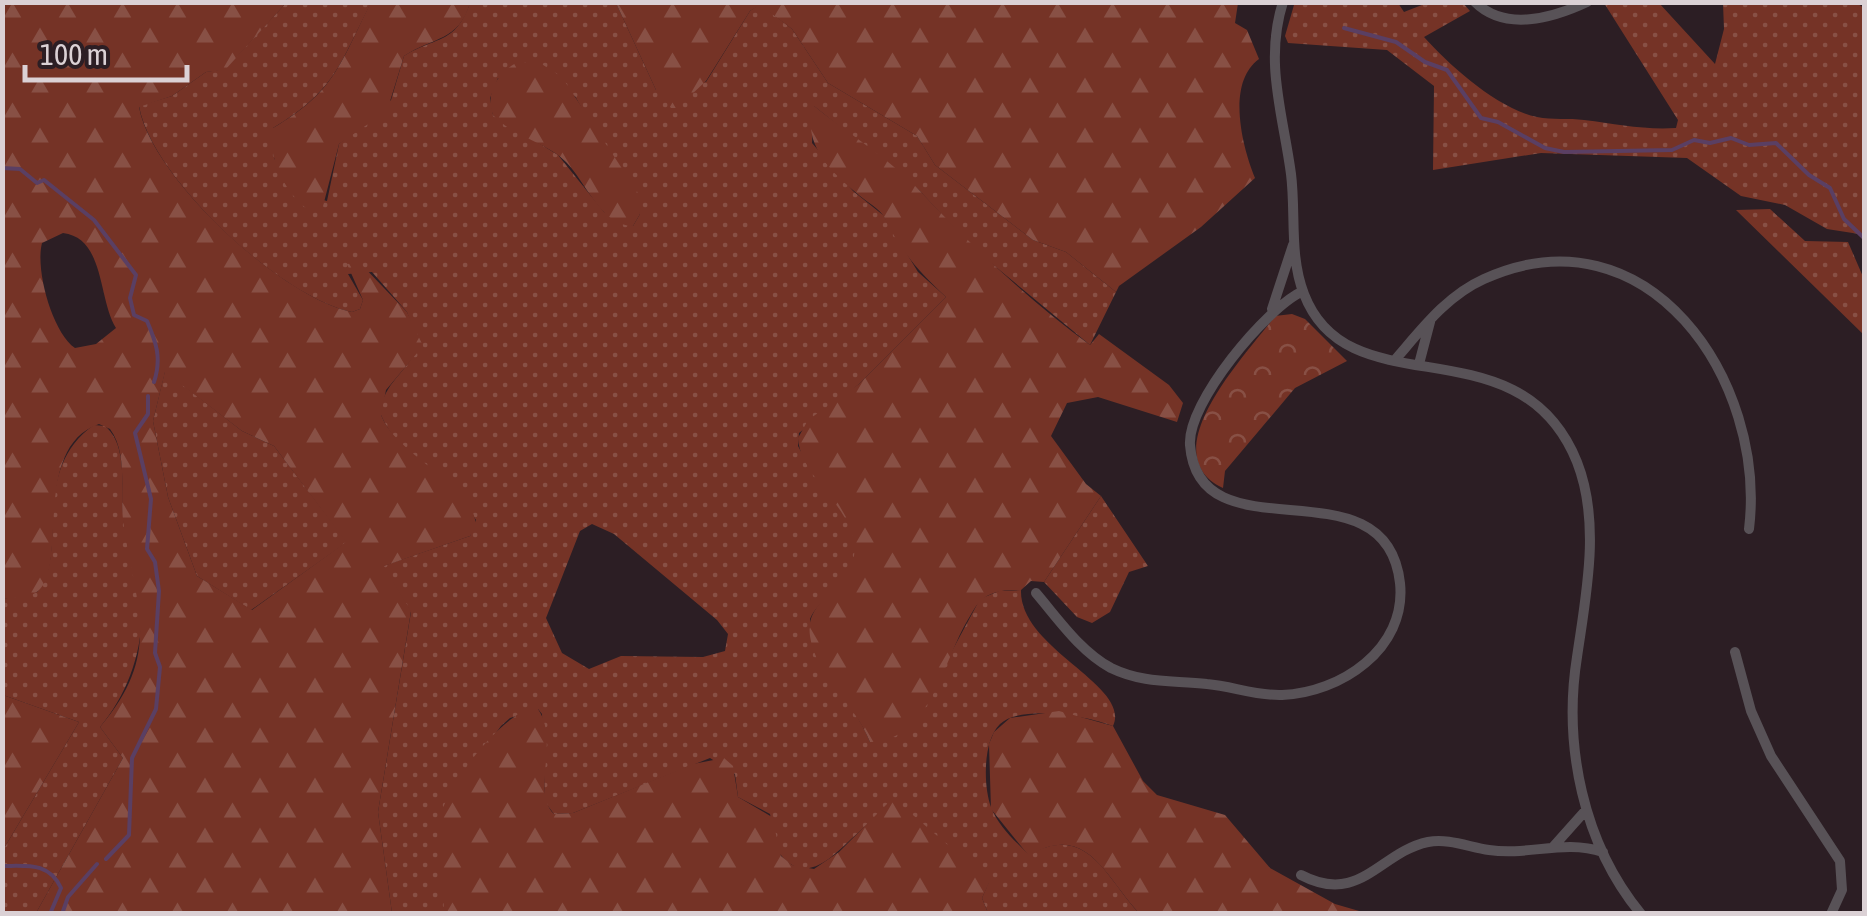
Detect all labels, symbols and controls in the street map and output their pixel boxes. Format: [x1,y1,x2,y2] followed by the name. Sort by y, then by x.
[25,20,188,82] scale bar
[40,37,108,71] text: 100 m

